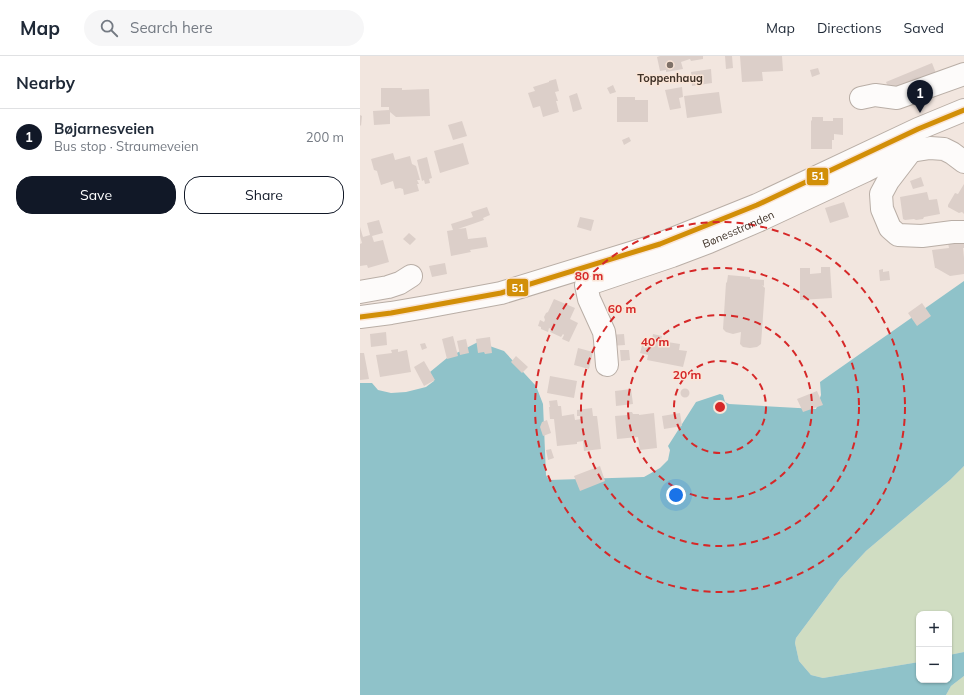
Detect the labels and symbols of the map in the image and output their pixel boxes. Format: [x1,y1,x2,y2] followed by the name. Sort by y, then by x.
[665,60,675,70] marker: Toppenhaug
[637,71,703,85] place label: Toppenhaug
[907,80,933,113] pin: 1
[806,167,829,186] line badge: 51
[811,169,825,183] text: 51
[700,207,776,251] street label: Bønesstranden
[575,268,603,283] text: 80 m
[506,278,529,297] line badge: 51
[511,281,525,295] text: 51
[608,301,636,316] text: 60 m
[641,334,669,349] text: 40 m
[673,367,701,382] text: 20 m
[713,400,727,414] centre of rings
[666,485,686,505] your location

